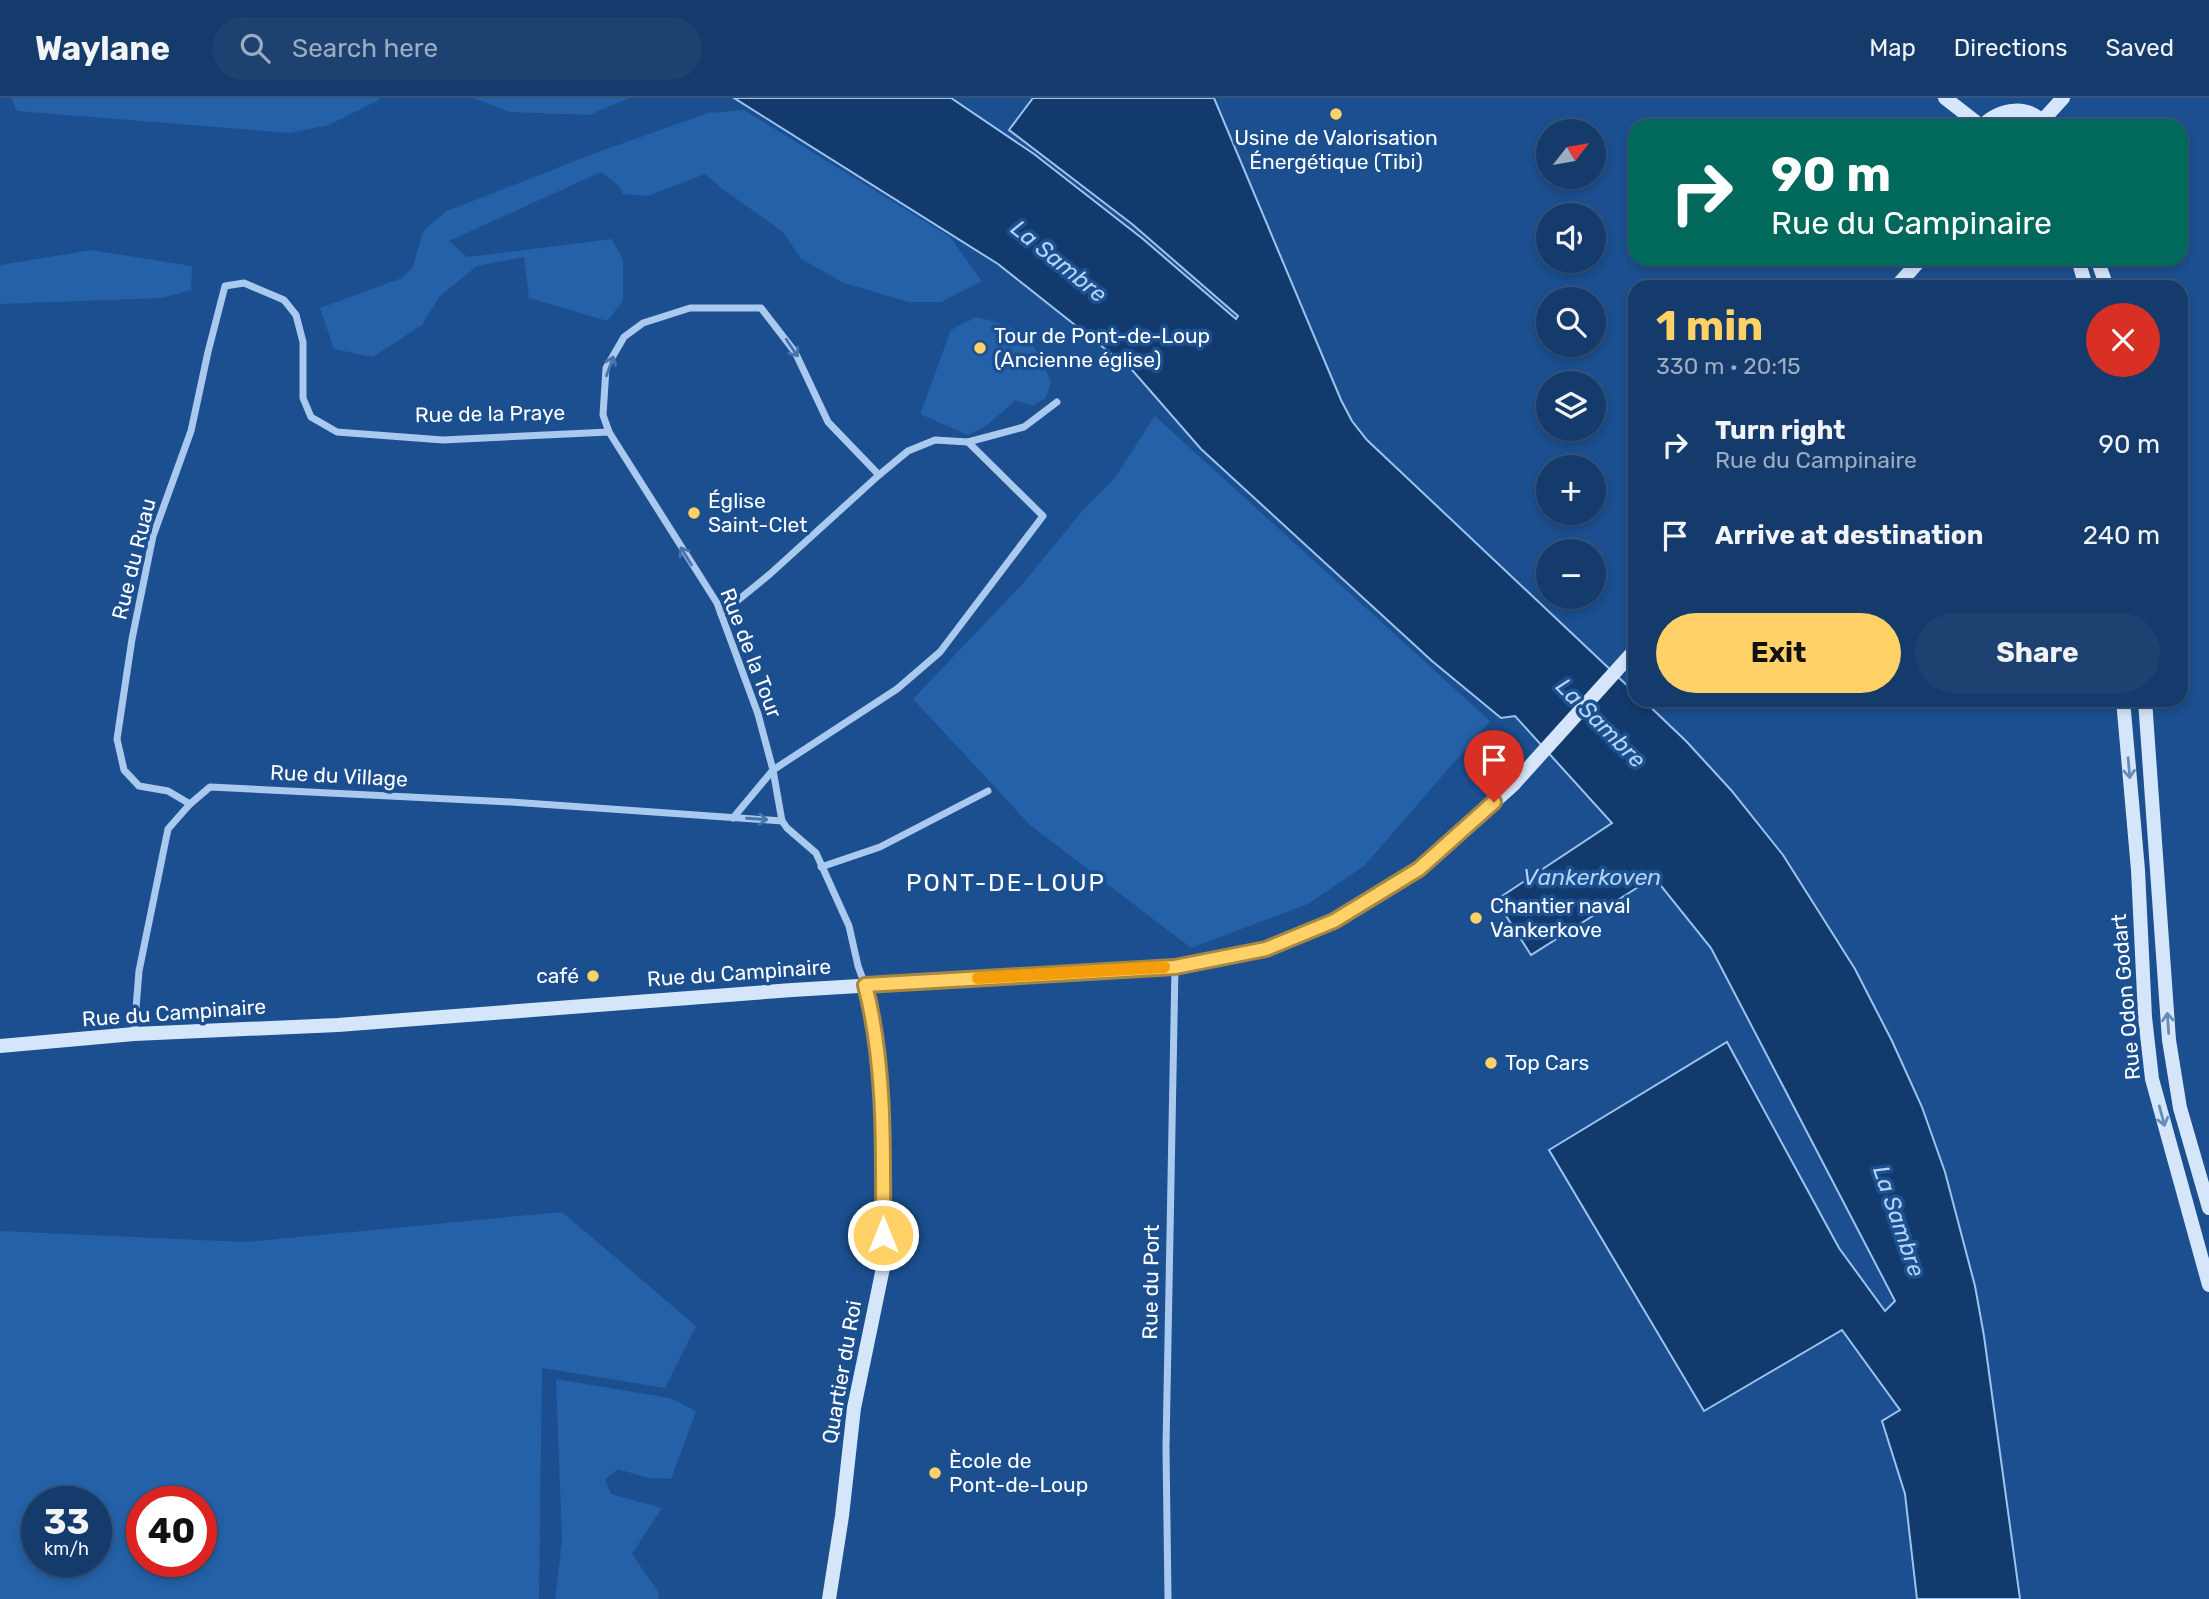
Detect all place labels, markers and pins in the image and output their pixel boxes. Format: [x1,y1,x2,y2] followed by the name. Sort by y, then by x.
[1328,106,1344,122] marker: Usine de Valorisation Énergétique (Tibi)
[1234,125,1438,174] place label: Usine de Valorisation Énergétique (Tibi)
[994,323,1210,372] place label: Tour de Pont-de-Loup (Ancienne église)
[972,340,988,356] marker: Tour de Pont-de-Loup (Ancienne église)
[708,488,807,537] place label: Église Saint-Clet
[686,505,702,521] marker: Église Saint-Clet
[1464,730,1524,802] pin
[1490,893,1631,942] place label: Chantier naval Vankerkove
[1468,910,1484,926] marker: Chantier naval Vankerkove
[536,963,579,988] place label: café
[585,968,601,984] marker: café
[1505,1050,1589,1075] place label: Top Cars
[1483,1055,1499,1071] marker: Top Cars
[949,1448,1088,1497] place label: Ècole de Pont-de-Loup
[927,1465,943,1481] marker: Ècole de Pont-de-Loup

